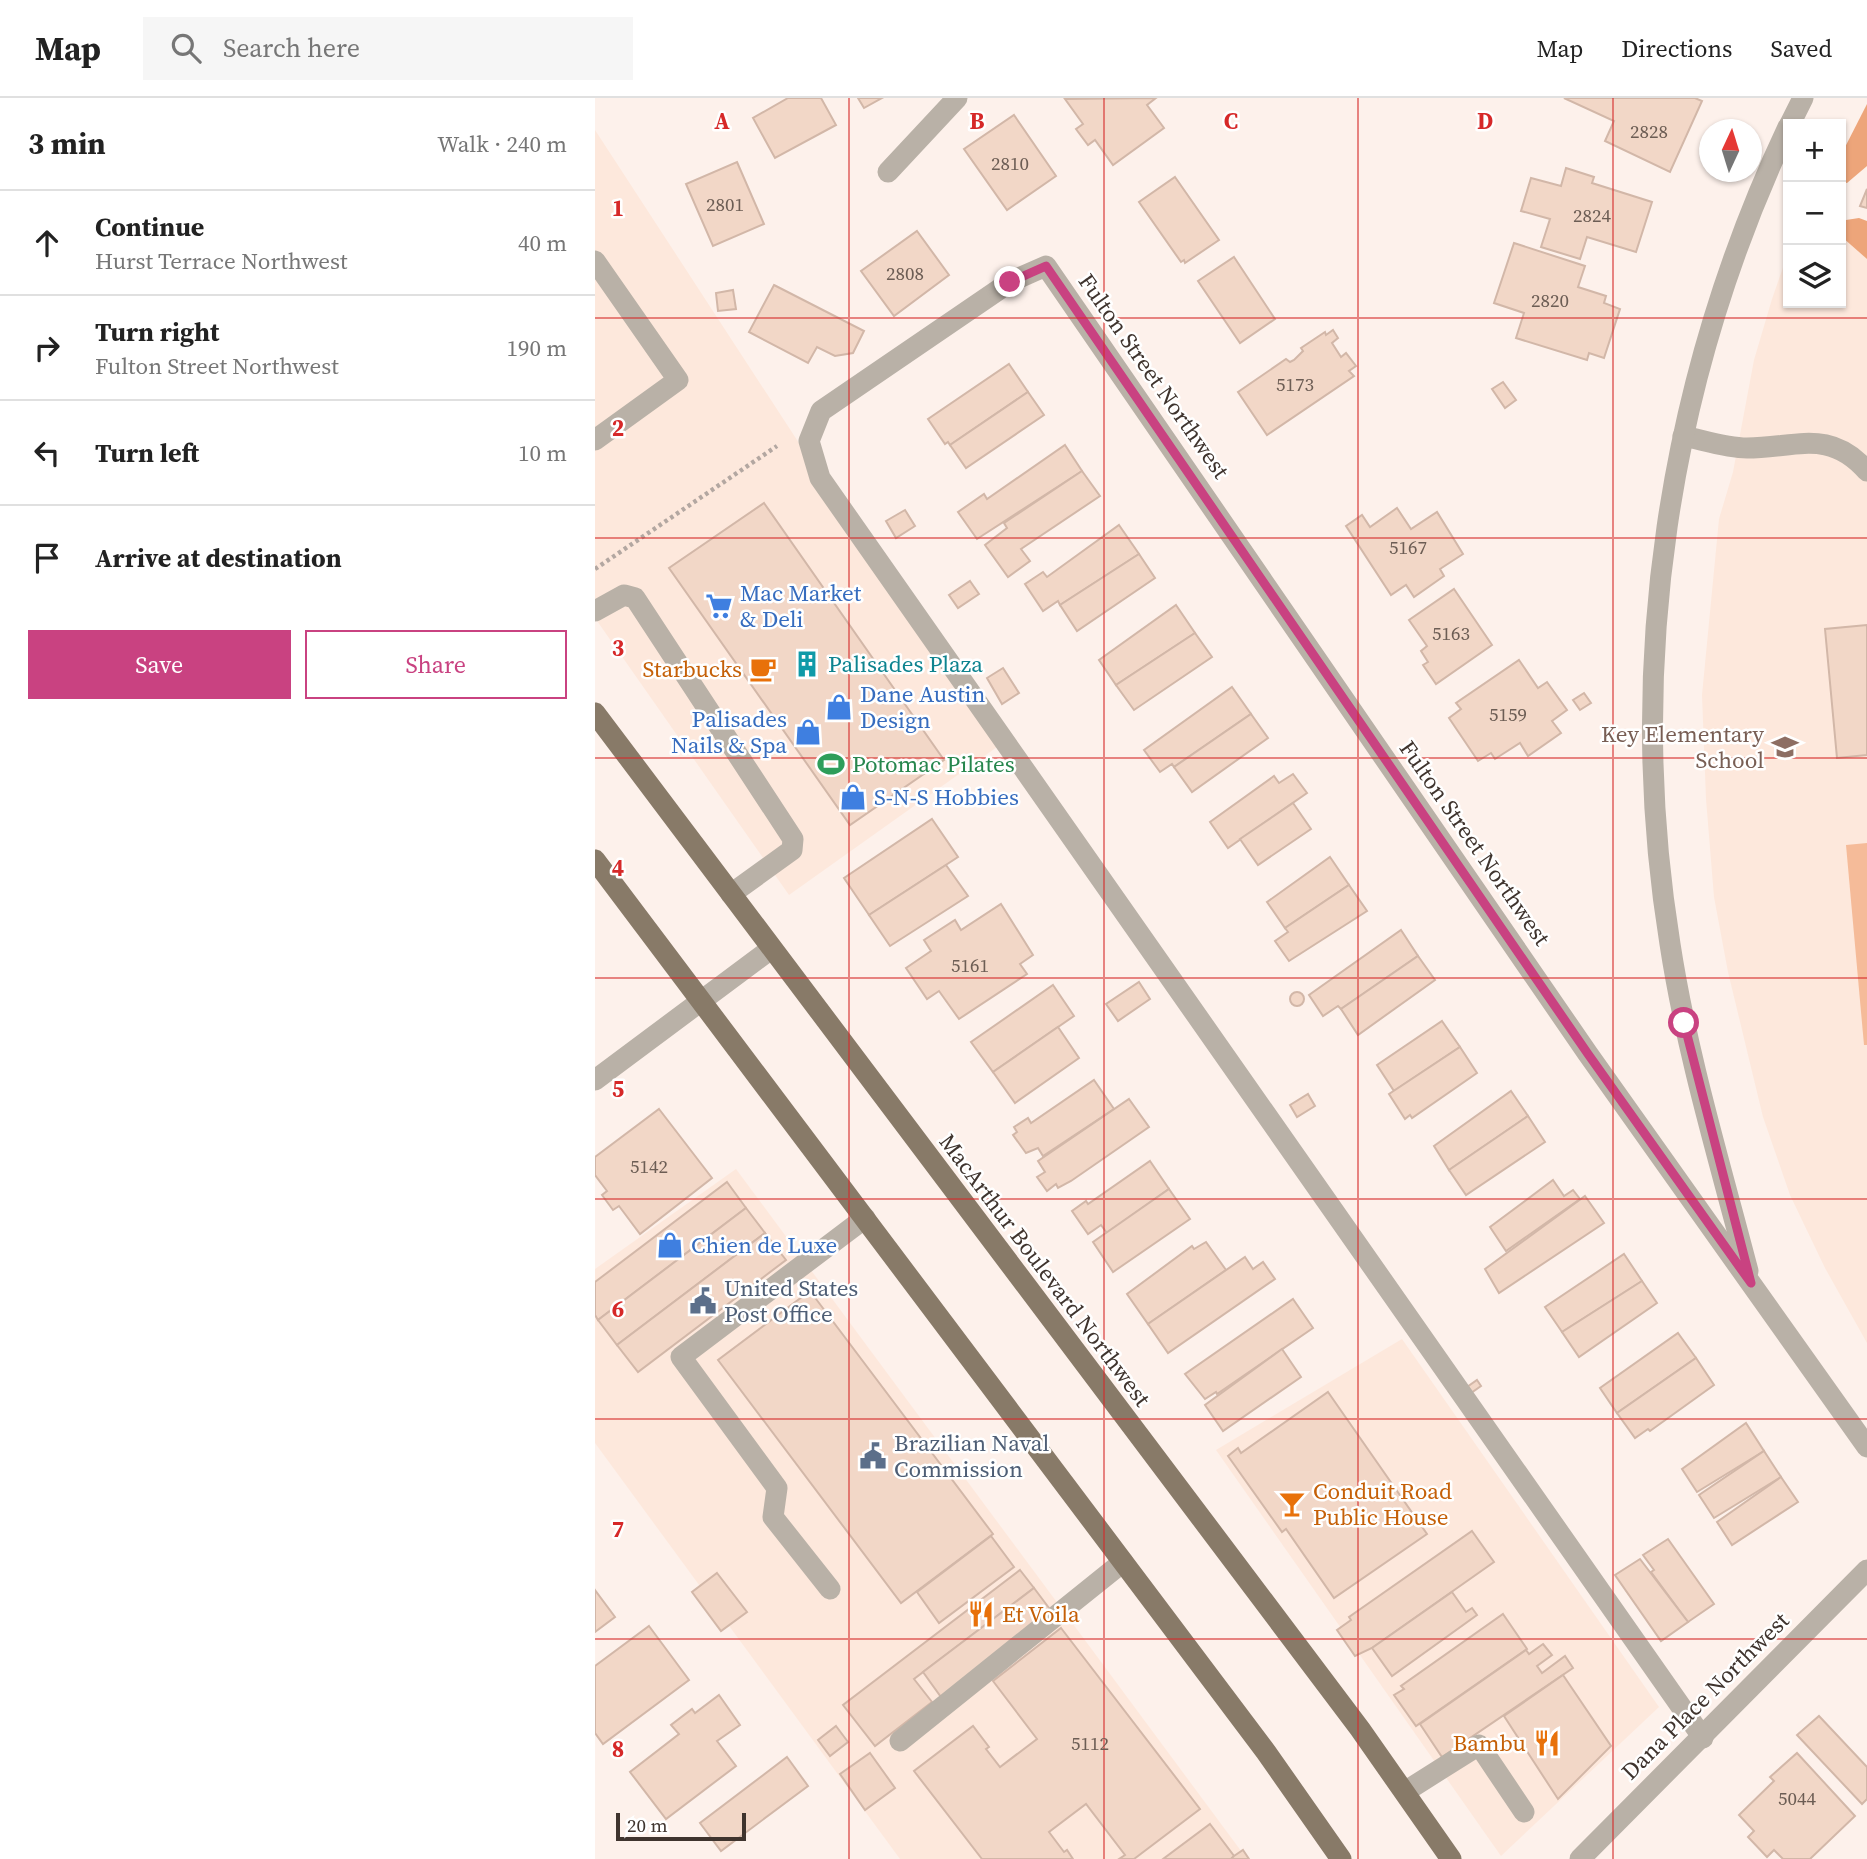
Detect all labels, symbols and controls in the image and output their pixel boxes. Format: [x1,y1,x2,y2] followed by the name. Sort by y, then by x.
[143,17,633,80] search box
[35,26,101,71] text: Map
[167,29,205,67] icon: search
[223,30,360,66] text: Search here
[1536,32,1583,65] text: Map
[1621,32,1732,65] text: Directions
[1770,32,1832,65] text: Saved
[714,105,730,137] text: A
[970,105,985,137] text: B
[1224,105,1238,137] text: C
[1477,105,1493,137] text: D
[1630,118,1668,144] house number: 2828
[1699,119,1762,182] north arrow
[1783,119,1846,308] map controls
[1783,119,1846,182] button: +
[28,123,106,164] text: 3 min
[437,128,567,160] text: Walk · 240 m
[991,150,1029,176] house number: 2810
[1783,182,1846,245] button: −
[706,191,744,217] house number: 2801
[612,192,624,224] text: 1
[1573,202,1611,228] house number: 2824
[95,209,204,245] text: Continue
[28,224,66,262] icon: ahead
[518,227,567,259] text: 40 m
[95,245,347,277] text: Hurst Terrace Northwest
[1783,245,1846,308] button: layers
[886,260,924,286] house number: 2808
[994,266,1025,297] route end
[1071,267,1237,485] street label: Fulton Street Northwest
[1531,287,1569,313] house number: 2820
[95,314,219,350] text: Turn right
[28,329,66,367] icon: right
[506,332,567,364] text: 190 m
[95,350,339,382] text: Fulton Street Northwest
[1276,371,1314,397] house number: 5173
[612,412,624,444] text: 2
[28,434,66,472] icon: left
[95,435,199,471] text: Turn left
[518,437,567,469] text: 10 m
[1389,534,1427,560] house number: 5167
[28,539,66,577] icon: arrive
[95,540,342,576] text: Arrive at destination
[740,577,862,635] place label: Mac Market & Deli
[704,591,734,621] supermarket icon: Mac Market & Deli
[1432,620,1470,646] house number: 5163
[28,630,291,699] button: Save
[305,630,567,699] button: Share
[612,632,624,664] text: 3
[828,648,983,680] place label: Palisades Plaza
[792,649,822,679] building icon: Palisades Plaza
[642,653,742,685] place label: Starbucks
[748,654,778,684] cafe icon: Starbucks
[860,678,985,736] place label: Dane Austin Design
[824,692,854,722] shop icon: Dane Austin Design
[1489,701,1527,727] house number: 5159
[671,703,787,761] place label: Palisades Nails & Spa
[793,717,823,747] shop icon: Palisades Nails & Spa
[1601,718,1764,776] place label: Key Elementary School
[1770,732,1800,762] school or university icon: Key Elementary School
[1392,734,1558,952] street label: Fulton Street Northwest
[852,748,1015,780] place label: Potomac Pilates
[816,749,846,779] sports icon: Potomac Pilates
[874,781,1019,813] place label: S-N-S Hobbies
[838,782,868,812] shop icon: S-N-S Hobbies
[612,852,624,884] text: 4
[951,952,989,978] house number: 5161
[1668,1007,1699,1038] route start
[612,1073,624,1105] text: 5
[932,1127,1159,1413] street label: MacArthur Boulevard Northwest
[630,1153,668,1179] house number: 5142
[691,1229,837,1261] place label: Chien de Luxe
[655,1230,685,1260] shop icon: Chien de Luxe
[724,1272,858,1330] place label: United States Post Office
[688,1286,718,1316] public building icon: United States Post Office
[612,1293,624,1325] text: 6
[894,1427,1049,1485] place label: Brazilian Naval Commission
[858,1441,888,1471] public building icon: Brazilian Naval Commission
[1313,1475,1452,1533] place label: Conduit Road Public House
[1277,1489,1307,1519] bar icon: Conduit Road Public House
[612,1513,624,1545] text: 7
[1002,1598,1080,1630] place label: Et Voila
[966,1599,996,1629] restaurant icon: Et Voila
[1614,1605,1796,1787] street label: Dana Place Northwest
[1453,1727,1526,1759] place label: Bambu
[1532,1728,1562,1758] restaurant icon: Bambu
[1071,1730,1109,1756] house number: 5112
[612,1733,624,1765] text: 8
[1778,1785,1816,1811] house number: 5044
[616,1810,745,1842] scale bar
[627,1812,668,1838] text: 20 m

